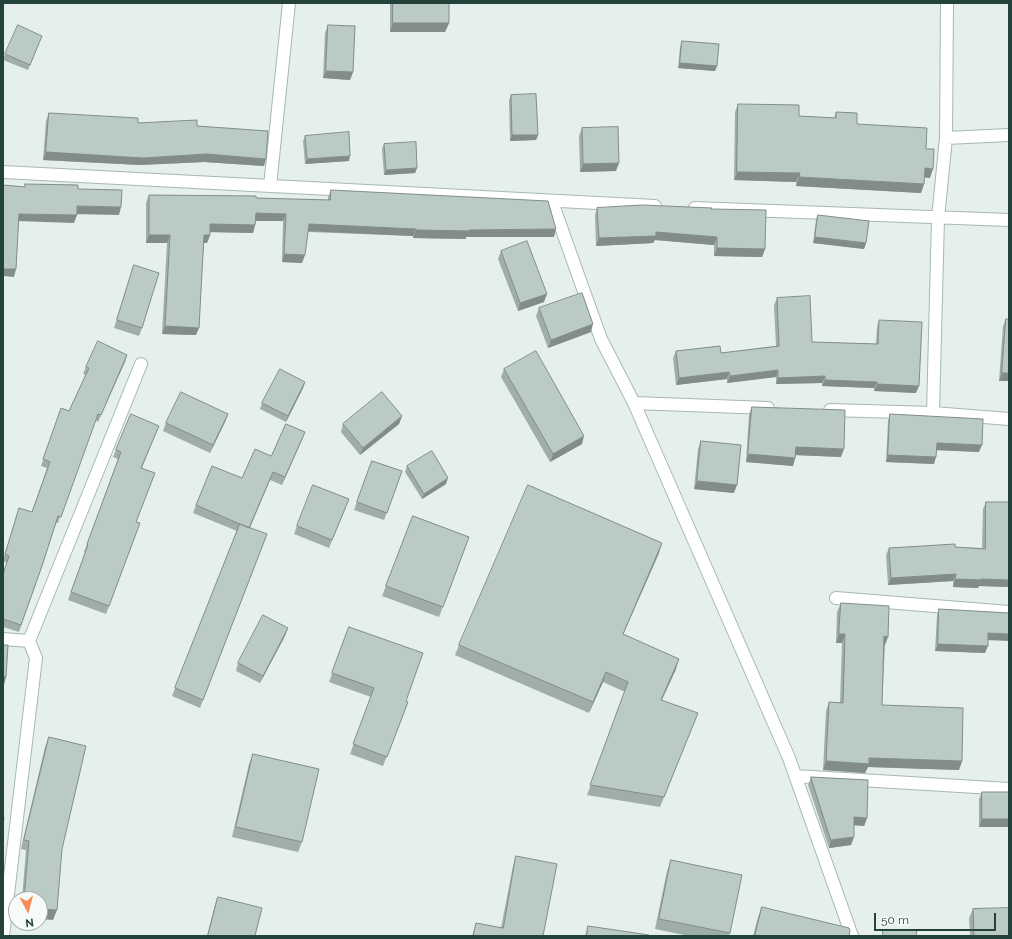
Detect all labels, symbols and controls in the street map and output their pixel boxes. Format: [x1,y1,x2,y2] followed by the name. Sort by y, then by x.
[8,891,48,931] north arrow
[876,905,998,931] scale bar
[881,913,909,927] text: 50 m
[24,915,34,929] text: N

